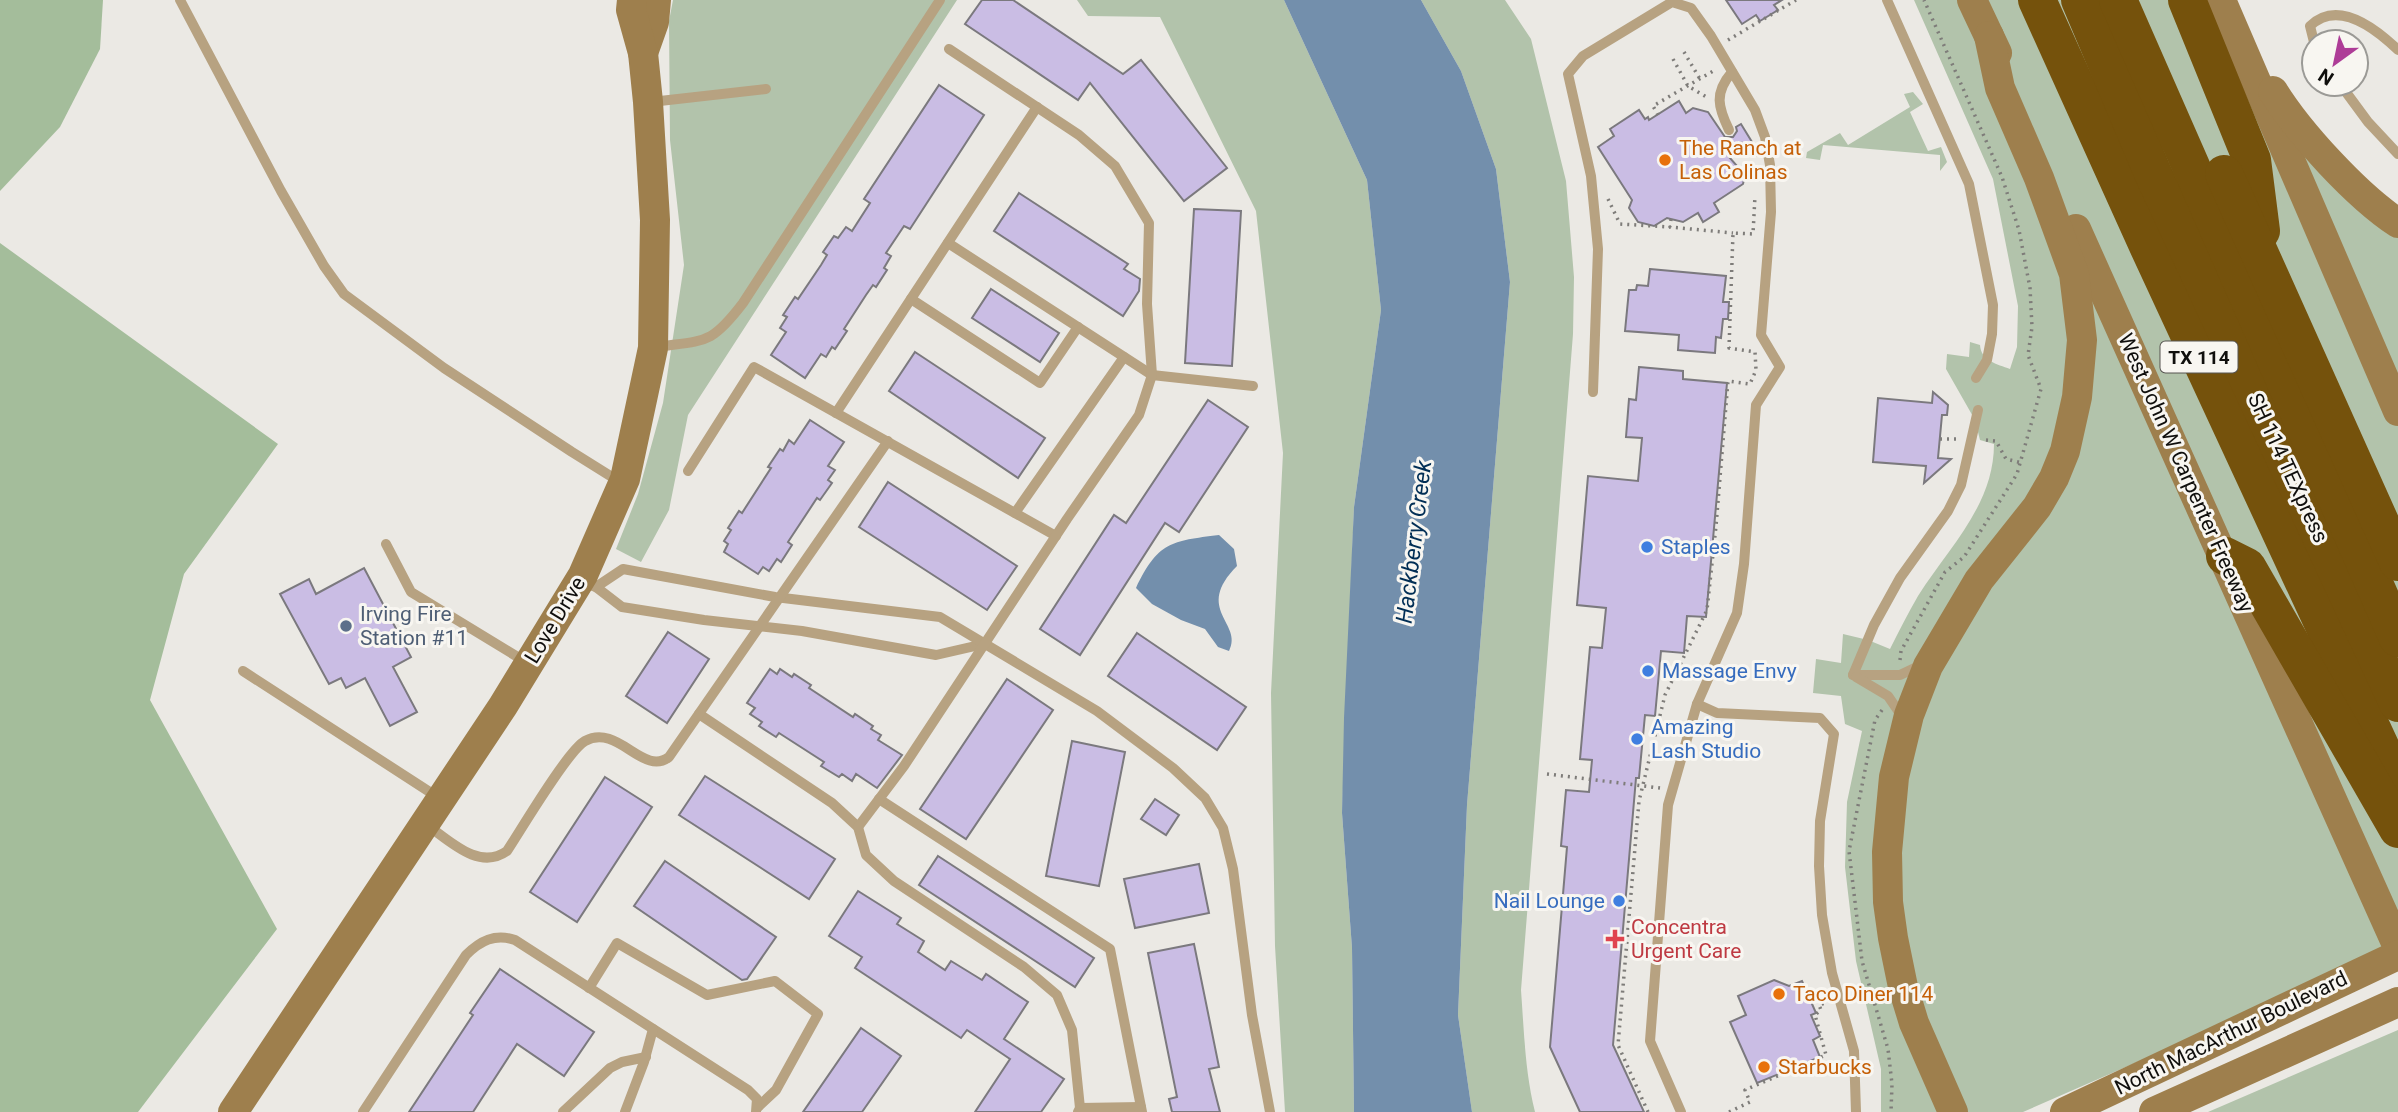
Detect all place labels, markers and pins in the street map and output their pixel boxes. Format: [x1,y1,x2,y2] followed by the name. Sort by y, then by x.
[1679,136,1802,184] place label: The Ranch at Las Colinas
[1657,152,1673,168] marker: The Ranch at Las Colinas
[1661,535,1731,559] place label: Staples
[1639,539,1655,555] marker: Staples
[360,602,468,650] place label: Irving Fire Station #11
[338,618,354,634] marker: Irving Fire Station #11
[1662,659,1797,683] place label: Massage Envy
[1640,663,1656,679] marker: Massage Envy
[1651,715,1761,763] place label: Amazing Lash Studio
[1629,731,1645,747] marker: Amazing Lash Studio
[1494,889,1605,913] place label: Nail Lounge
[1611,893,1627,909] marker: Nail Lounge
[1631,915,1741,963] place label: Concentra Urgent Care
[1605,929,1625,949] marker: Concentra Urgent Care
[1793,982,1934,1006] place label: Taco Diner 114
[1771,986,1787,1002] marker: Taco Diner 114
[1778,1055,1872,1079] place label: Starbucks
[1756,1059,1772,1075] marker: Starbucks

